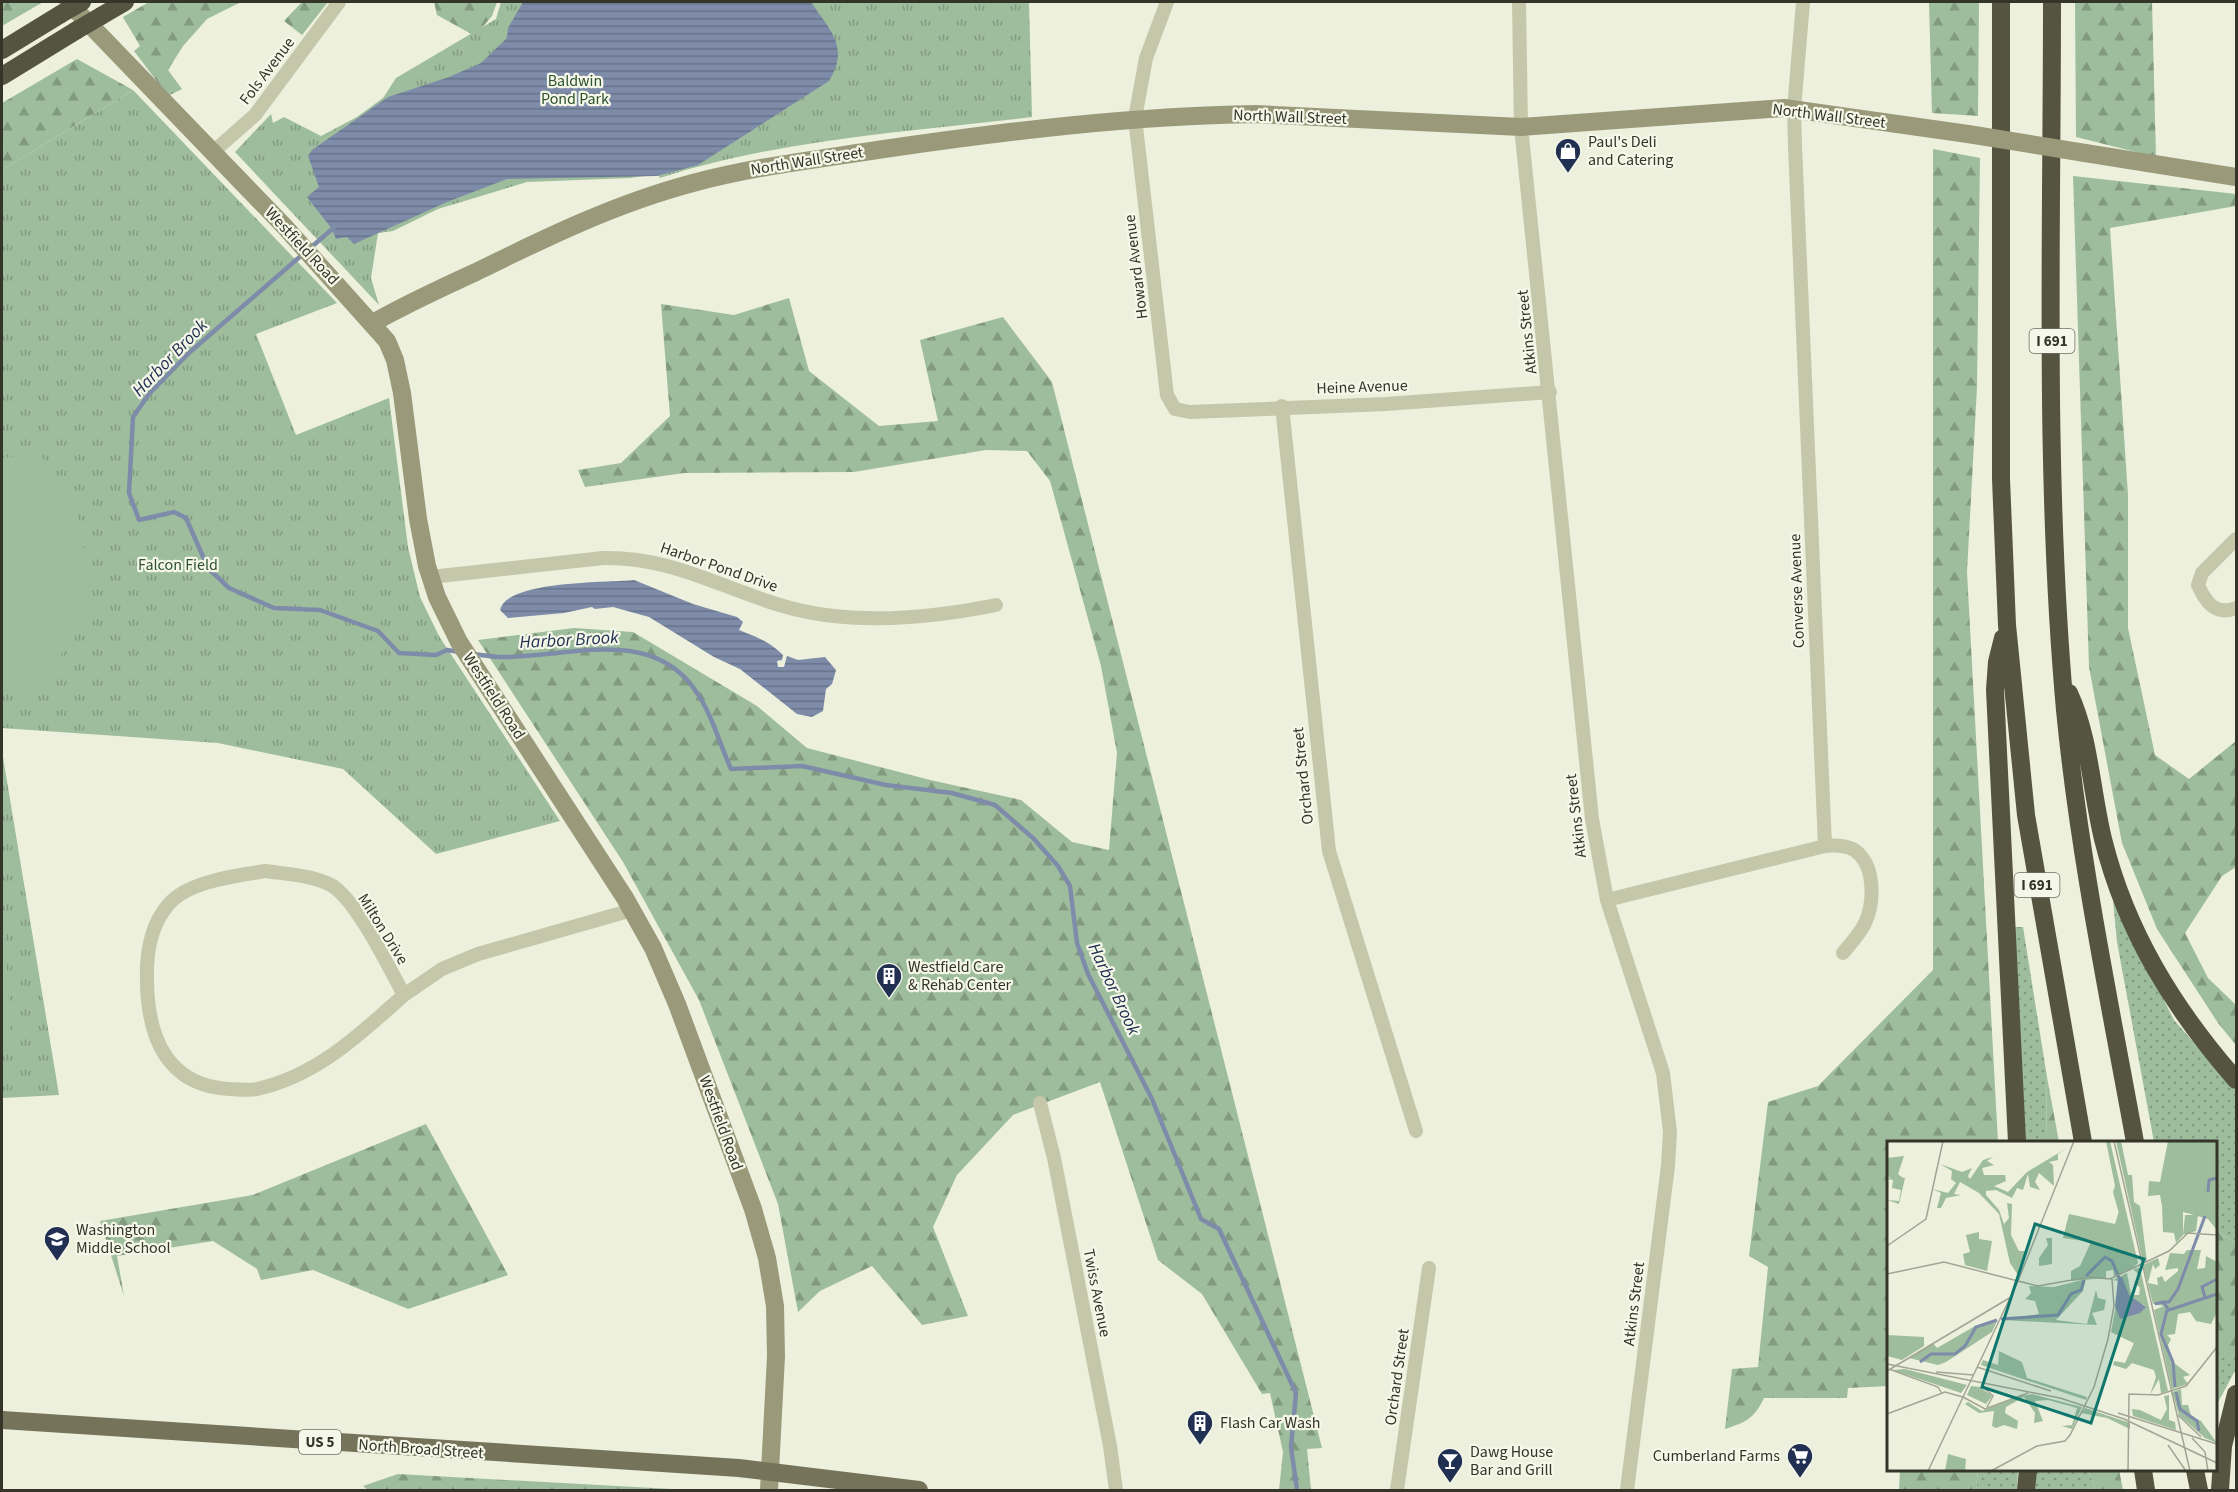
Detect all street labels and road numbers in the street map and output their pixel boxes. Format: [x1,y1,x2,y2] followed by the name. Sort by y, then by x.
[234,33,300,109] street label: Fols Avenue
[1771,98,1887,134] street label: North Wall Street
[1233,104,1348,130] street label: North Wall Street
[749,141,865,181] street label: North Wall Street
[260,202,344,290] street label: Westfield Road
[1119,213,1153,321] street label: Howard Avenue
[1512,288,1542,375] street label: Atkins Street
[2030,329,2074,353] road number: I 691
[1316,374,1408,400] street label: Heine Avenue
[1784,533,1810,649] street label: Converse Avenue
[657,537,781,597] street label: Harbor Pond Drive
[458,648,530,744] street label: Westfield Road
[1287,726,1319,826] street label: Orchard Street
[1560,772,1592,859] street label: Atkins Street
[2014,873,2060,897] road number: I 691
[352,889,414,969] street label: Milton Drive
[694,1073,748,1173] street label: Westfield Road
[1078,1247,1116,1339] street label: Twiss Avenue
[1618,1260,1650,1347] street label: Atkins Street
[1379,1327,1415,1427] street label: Orchard Street
[299,1430,341,1454] road number: US 5
[358,1434,485,1464] street label: North Broad Street

